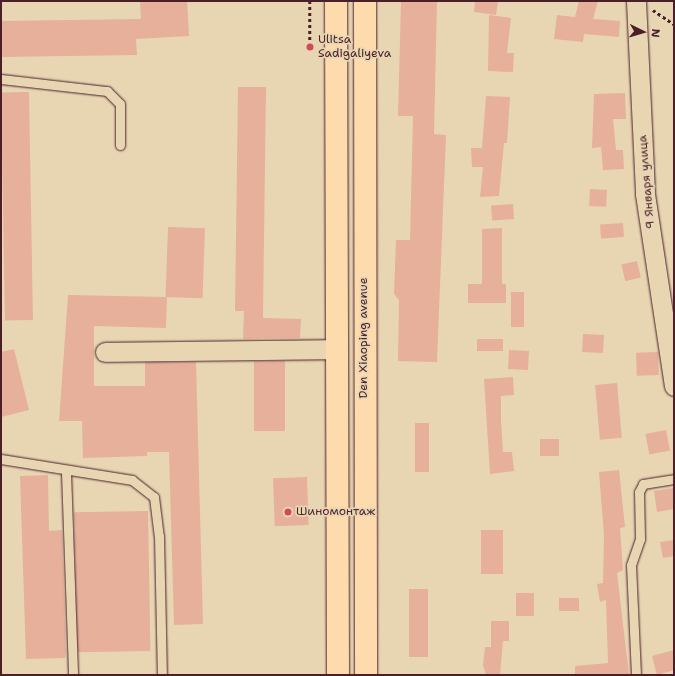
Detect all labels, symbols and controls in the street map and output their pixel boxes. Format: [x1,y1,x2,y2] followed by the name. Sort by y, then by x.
[623,12,663,52] north arrow
[648,28,663,38] text: N
[318,33,391,61] place label: Ulitsa Sadigaliyeva
[305,42,315,52] marker: Ulitsa Sadigaliyeva
[636,134,658,230] street label: 9 Января улица
[357,278,371,398] street label: Den Xiaoping avenue
[296,505,375,519] place label: Шиномонтаж
[283,507,293,517] marker: Шиномонтаж

